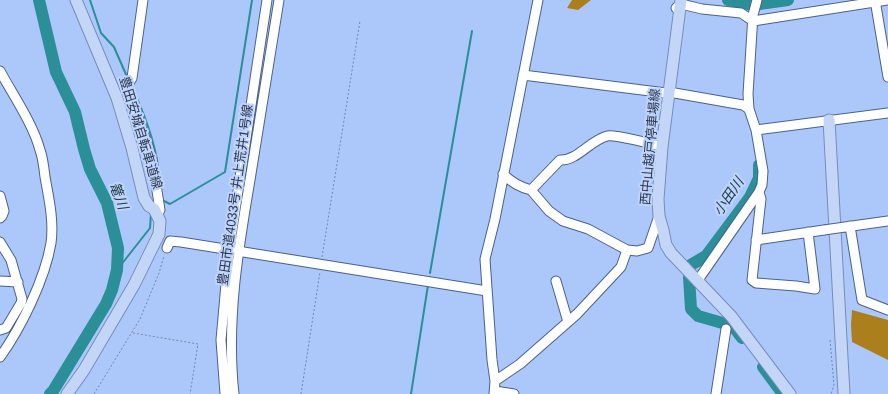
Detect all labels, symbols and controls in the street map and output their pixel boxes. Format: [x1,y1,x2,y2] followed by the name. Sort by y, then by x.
[115,75,165,191] street label: 豊田安城自転車道線
[638,88,664,206] street label: 西中山越戸停車場線
[216,103,256,287] street label: 豊田市道4033号 井上荒井1号線
[710,175,748,219] water label: 小田川
[105,180,131,212] water label: 篭川

